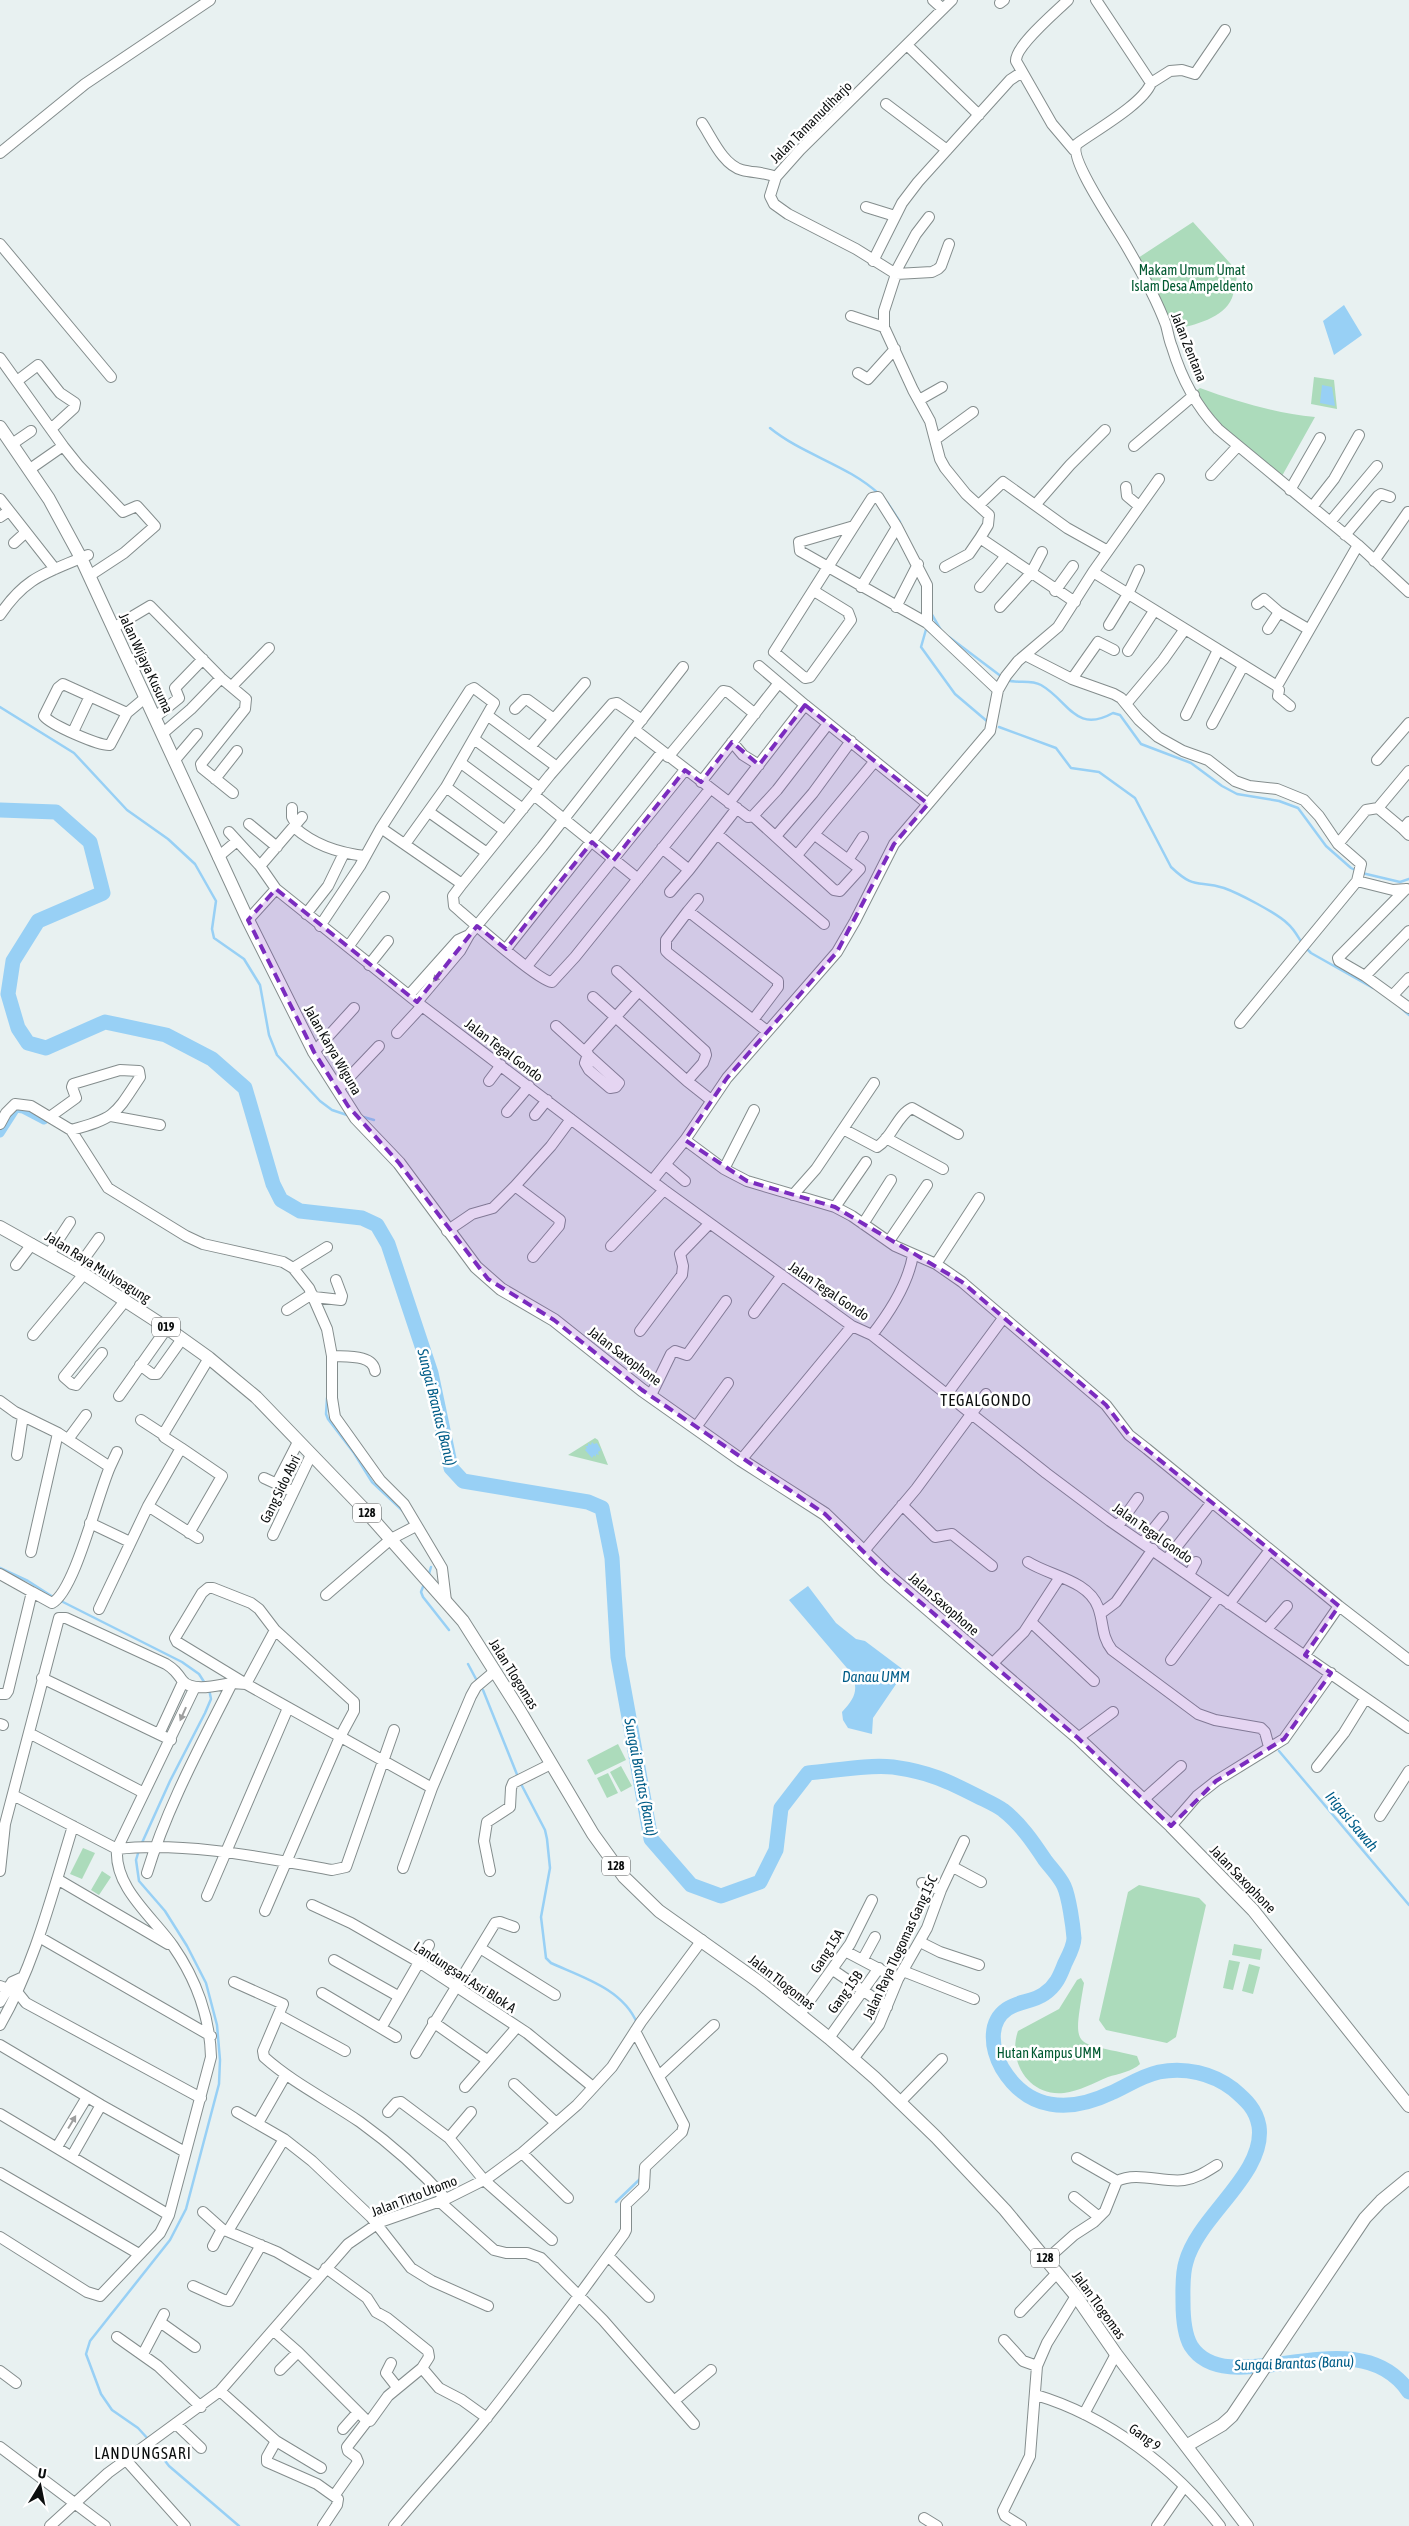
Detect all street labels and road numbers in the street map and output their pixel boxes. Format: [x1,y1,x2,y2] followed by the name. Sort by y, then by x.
[767,78,855,166] street label: Jalan Tamanudiharjo
[1168,310,1210,384] street label: Jalan Zentana
[116,610,176,716] street label: Jalan Wijaya Kusuma
[301,1002,365,1098] street label: Jalan Karya Wiguna
[462,1015,546,1085] street label: Jalan Tegal Gondo
[42,1228,154,1306] street label: Jalan Raya Mulyoagung
[786,1258,872,1324] street label: Jalan Tegal Gondo
[152,1318,180,1336] road number: 019
[585,1323,665,1389] street label: Jalan Saxophone
[257,1452,303,1526] street label: Gang Sido Abri
[1110,1500,1196,1566] street label: Jalan Tegal Gondo
[353,1504,381,1522] road number: 128
[906,1569,982,1639] street label: Jalan Saxophone
[486,1636,542,1712] street label: Jalan Tlogomas
[1207,1842,1279,1916] street label: Jalan Saxophone
[602,1856,630,1875] road number: 128
[859,1872,941,2022] street label: Jalan Raya Tlogomas Gang 15C
[807,1926,847,1976] street label: Gang 15A
[411,1938,519,2016] street label: Landungsari Asri Blok A
[746,1951,818,2013] street label: Jalan Tlogomas
[824,1967,866,2016] street label: Gang 15B
[369,2172,459,2220] street label: Jalan Tirto Utomo
[1031,2248,1059,2268] road number: 128
[1069,2268,1129,2342] street label: Jalan Tlogomas
[1126,2420,1164,2454] street label: Gang 9

